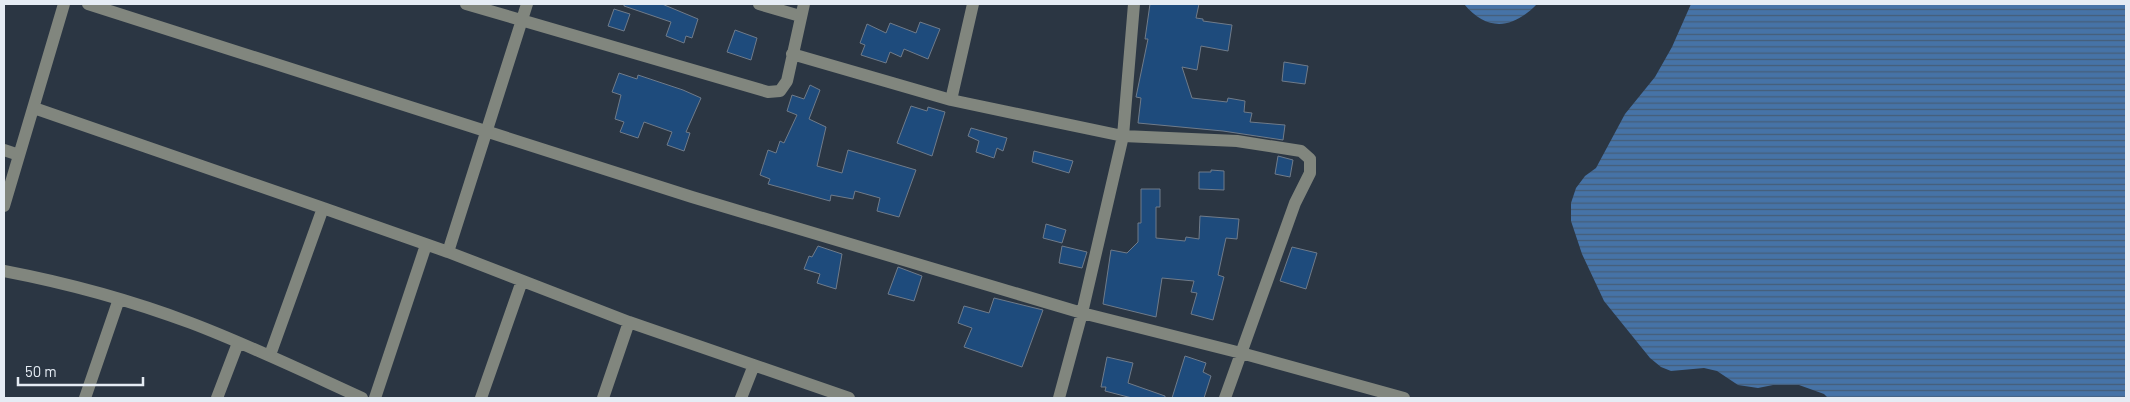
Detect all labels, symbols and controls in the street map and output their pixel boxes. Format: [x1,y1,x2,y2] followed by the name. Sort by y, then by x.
[18,354,142,386] scale bar
[25,362,57,380] text: 50 m

